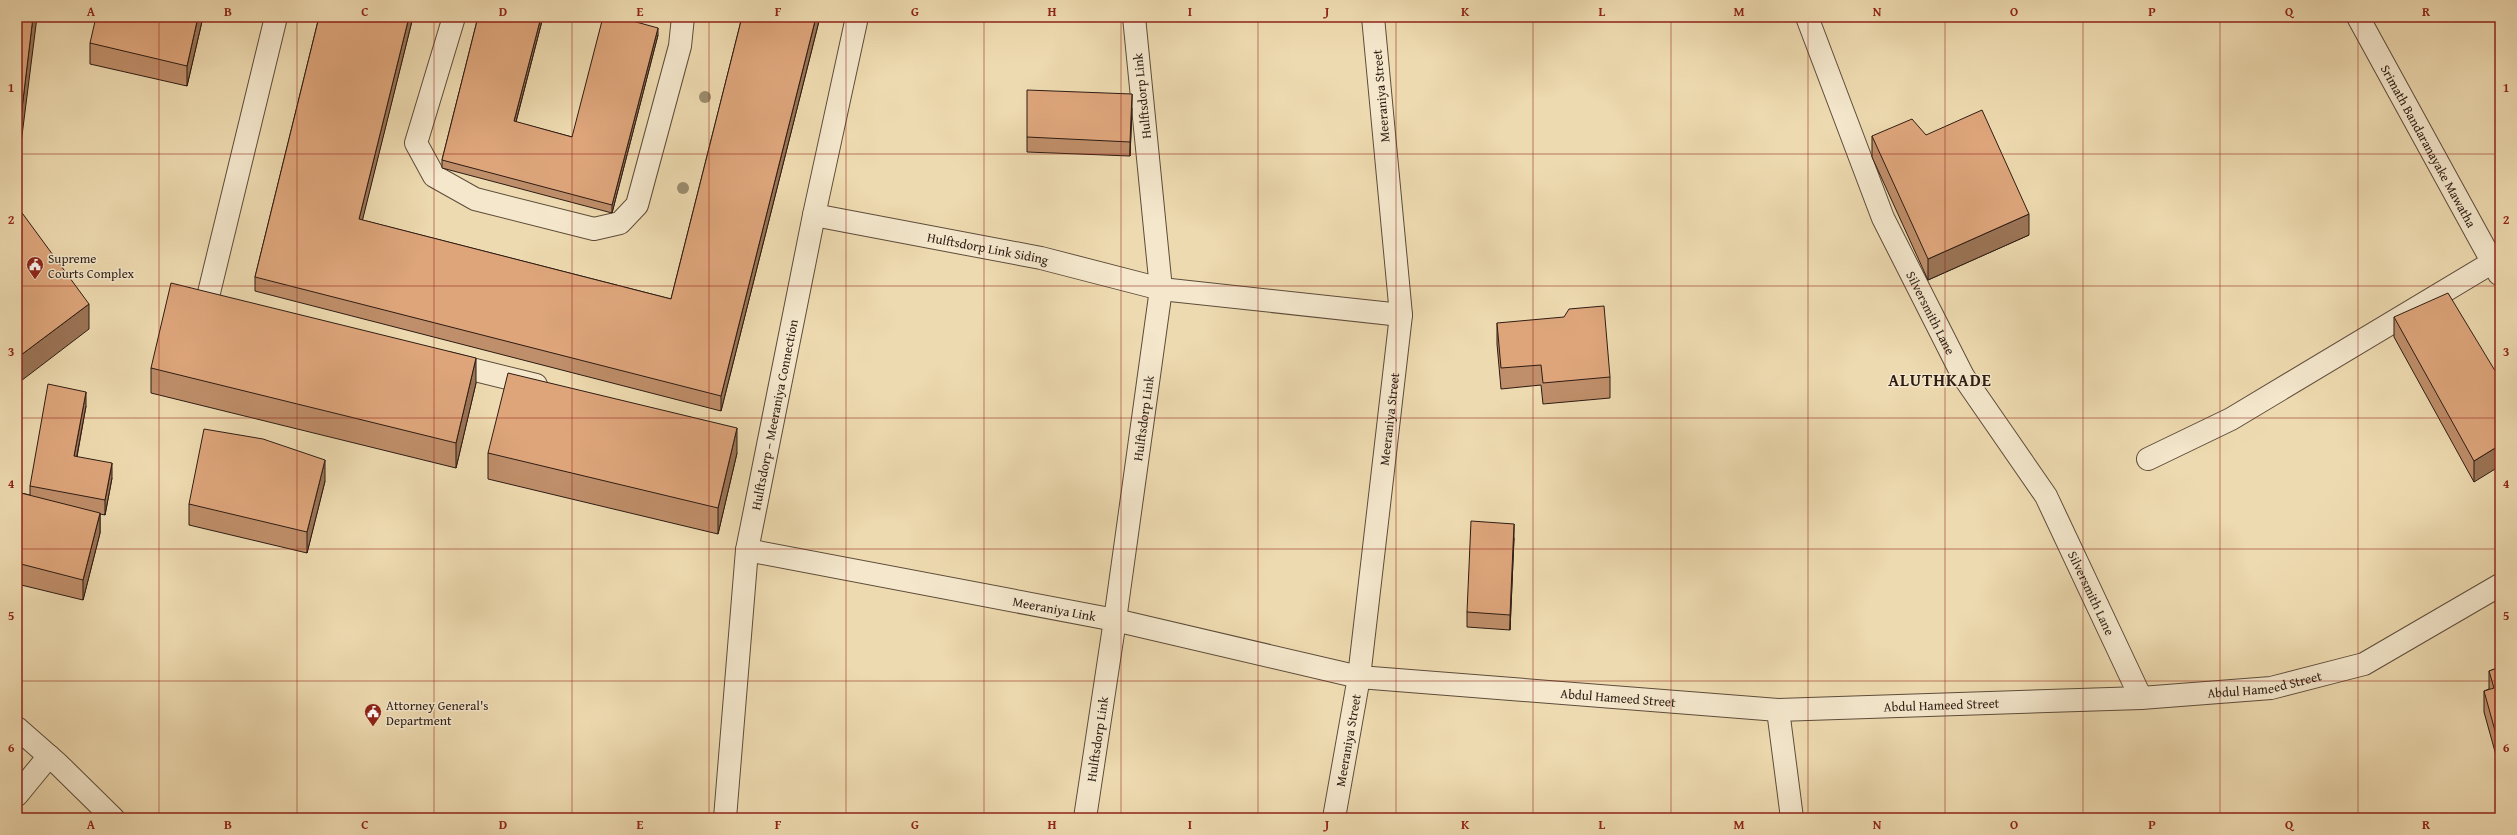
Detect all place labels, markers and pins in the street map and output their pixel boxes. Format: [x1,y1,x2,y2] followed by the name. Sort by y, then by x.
[48,249,135,283] place label: Supreme Courts Complex
[25,255,45,280] public building icon: Supreme Courts Complex
[386,696,488,730] place label: Attorney General's Department
[363,702,383,727] public building icon: Attorney General's Department

